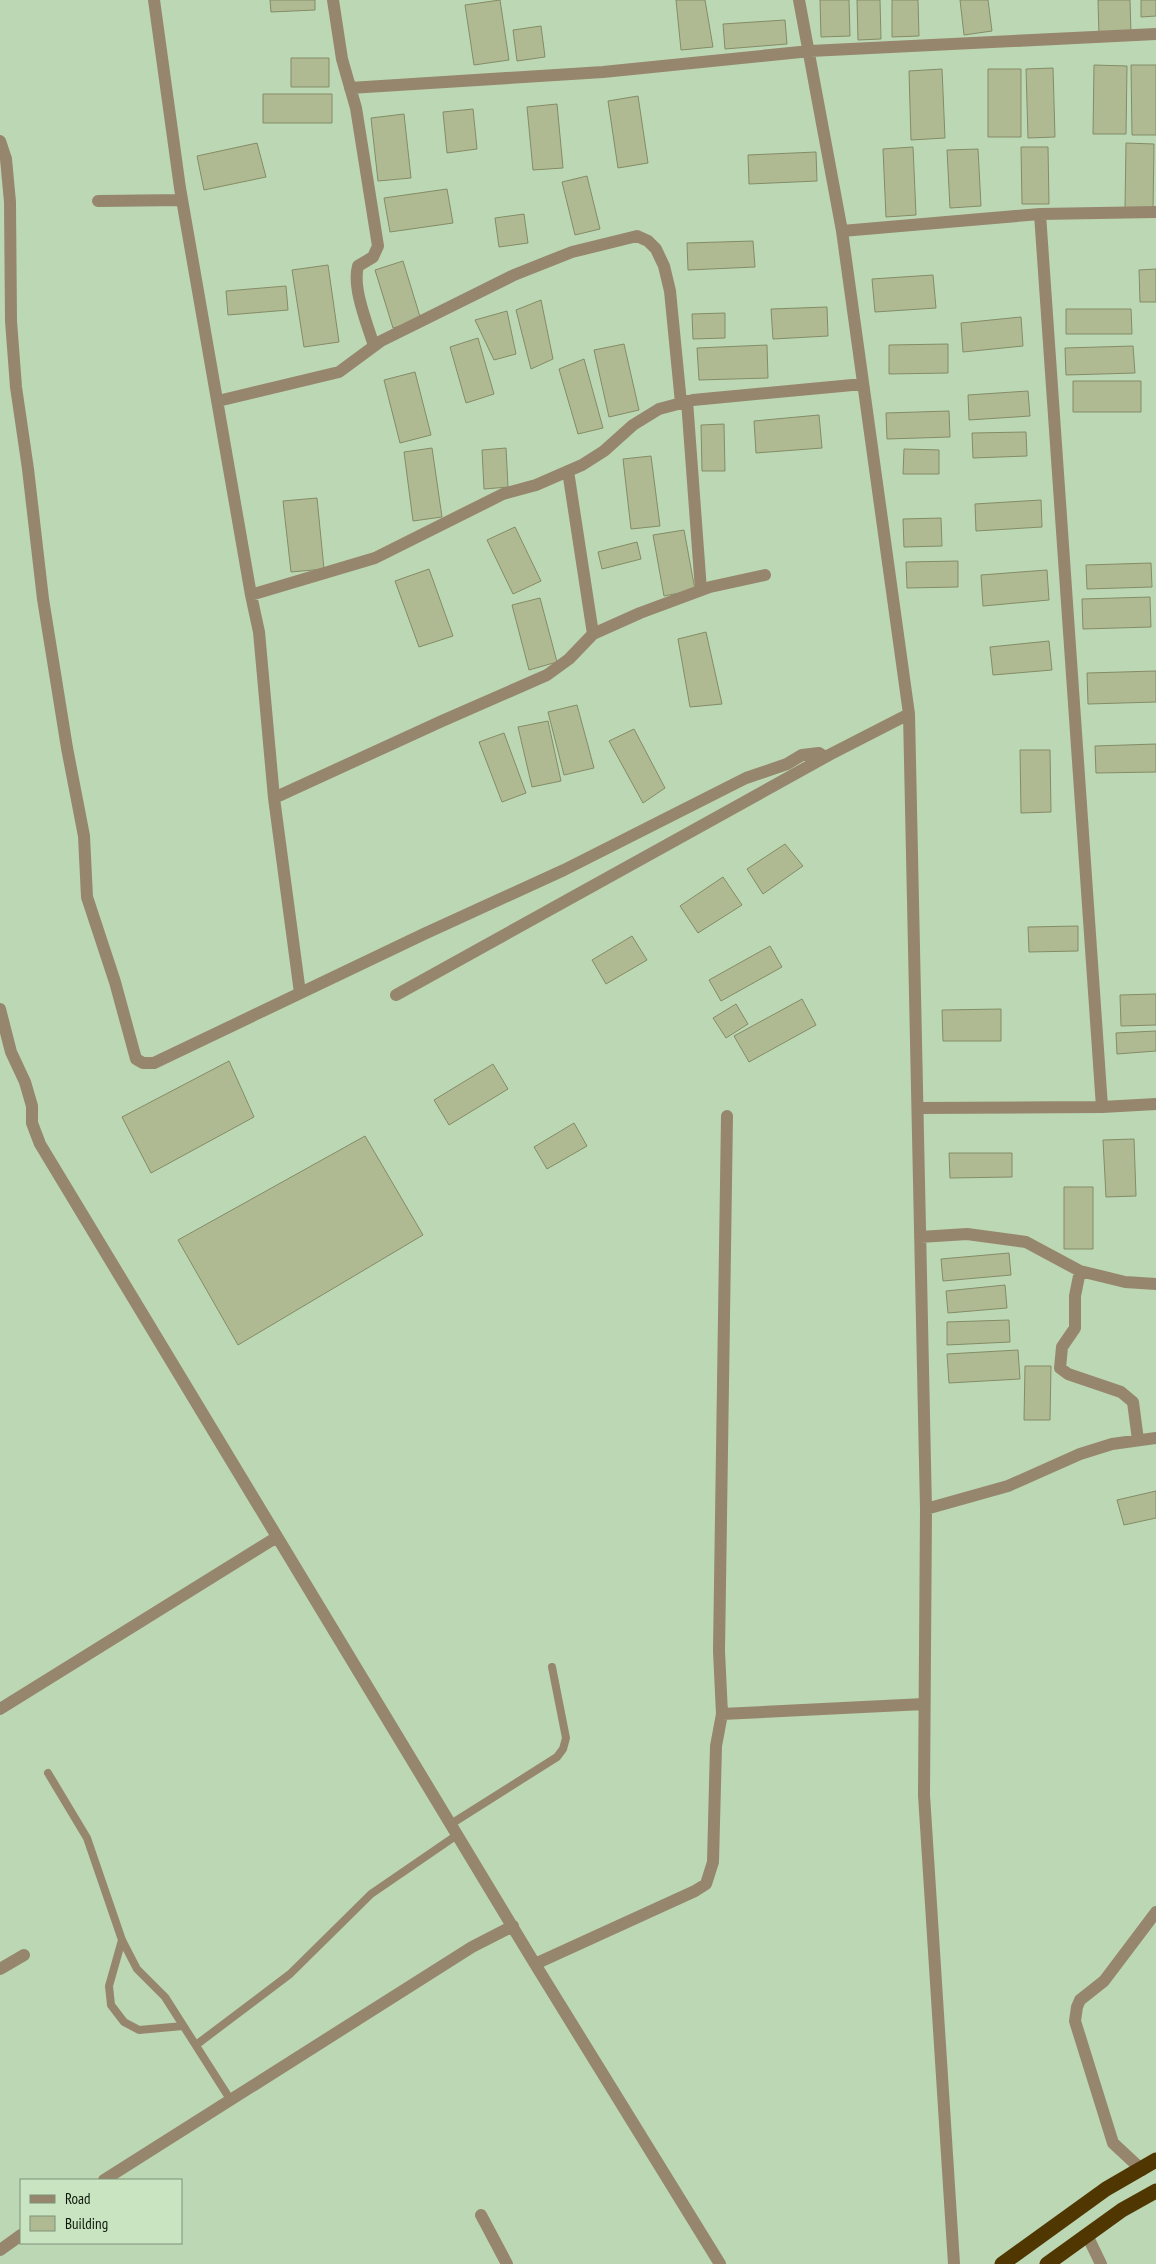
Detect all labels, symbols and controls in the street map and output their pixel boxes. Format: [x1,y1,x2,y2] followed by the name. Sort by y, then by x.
[20,2179,182,2244] legend
[65,2189,91,2208] text: Road
[65,2214,108,2233] text: Building

